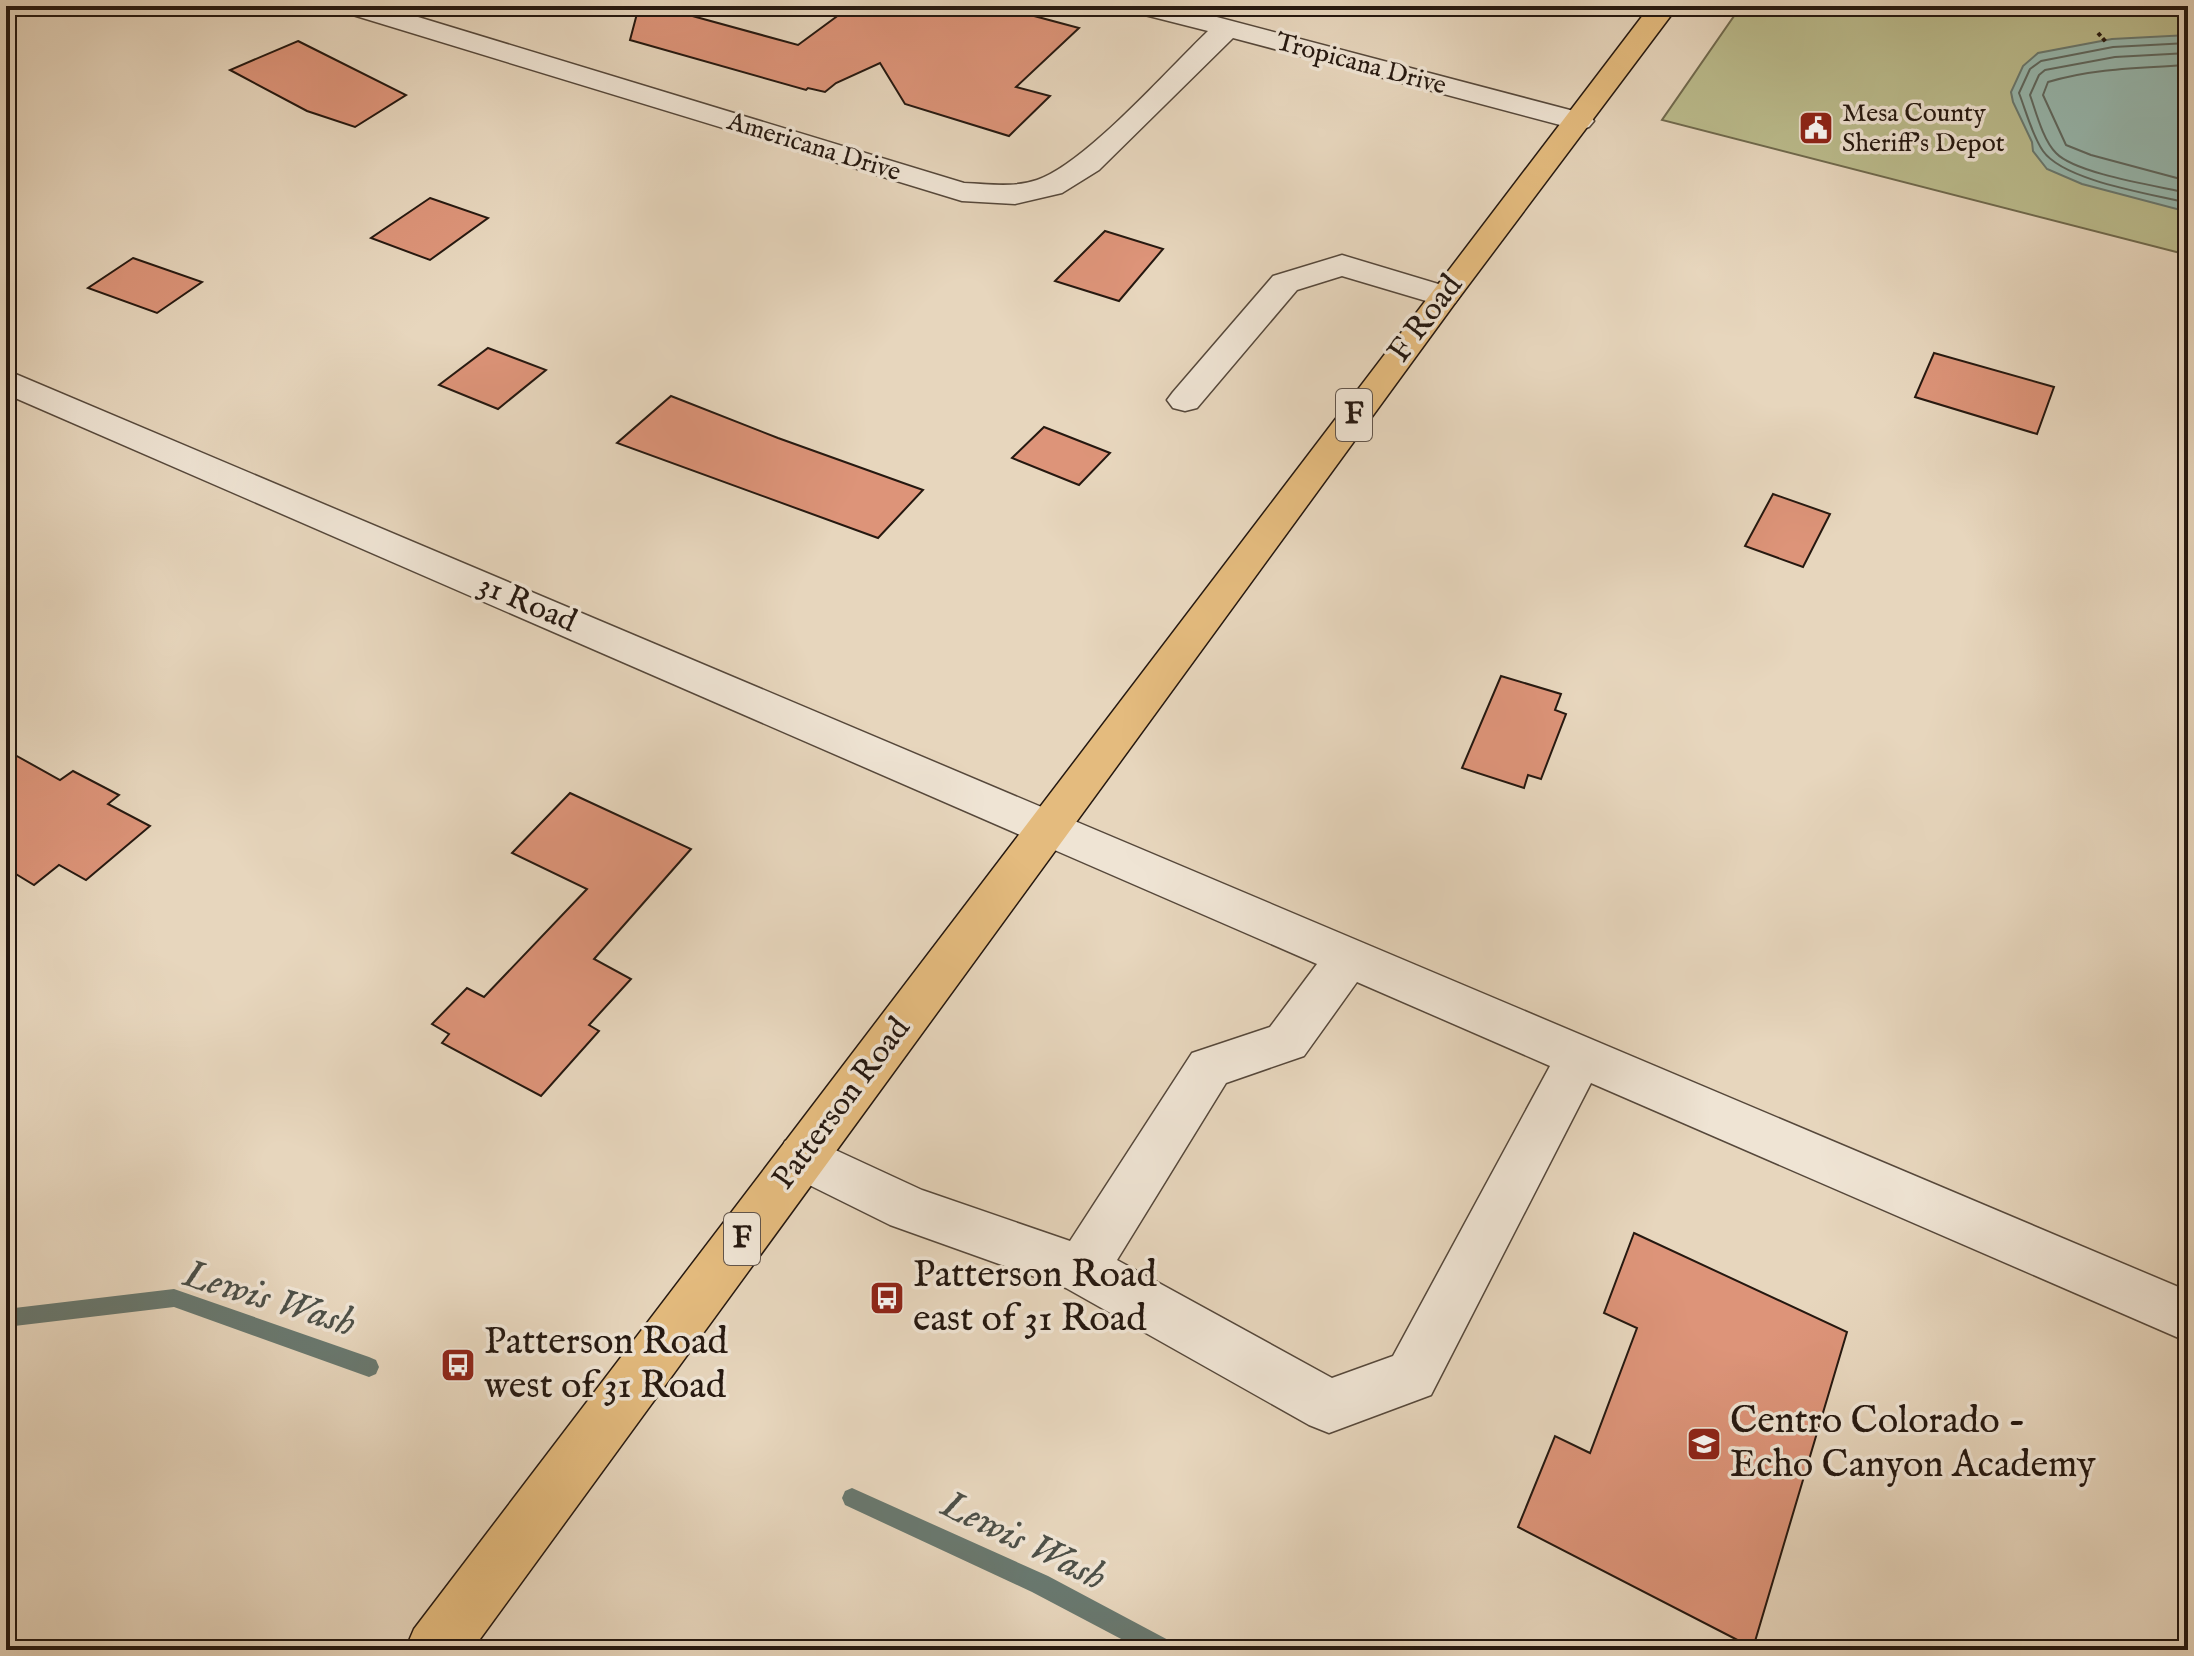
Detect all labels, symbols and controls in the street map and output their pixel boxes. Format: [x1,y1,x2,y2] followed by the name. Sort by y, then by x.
[1272,25,1450,103] street label: Tropicana Drive
[1842,97,2005,160] place label: Mesa County Sheriff's Depot
[722,105,905,189] street label: Americana Drive
[1797,109,1835,147] public building icon: Mesa County Sheriff's Depot
[1380,266,1473,371] street label: F Road
[1336,389,1372,441] road number: F
[471,565,583,643] street label: 31 Road
[764,1009,921,1198] street label: Patterson Road
[724,1213,760,1265] road number: F
[176,1249,362,1350] water label: Lewis Wash
[913,1252,1158,1344] place label: Patterson Road east of 31 Road
[868,1279,906,1317] bus stop icon: Patterson Road east of 31 Road
[484,1319,729,1411] place label: Patterson Road west of 31 Road
[439,1346,477,1384] bus stop icon: Patterson Road west of 31 Road
[1730,1398,2096,1490] place label: Centro Colorado - Echo Canyon Academy
[1685,1425,1723,1463] school or university icon: Centro Colorado - Echo Canyon Academy
[931,1480,1114,1604] water label: Lewis Wash

